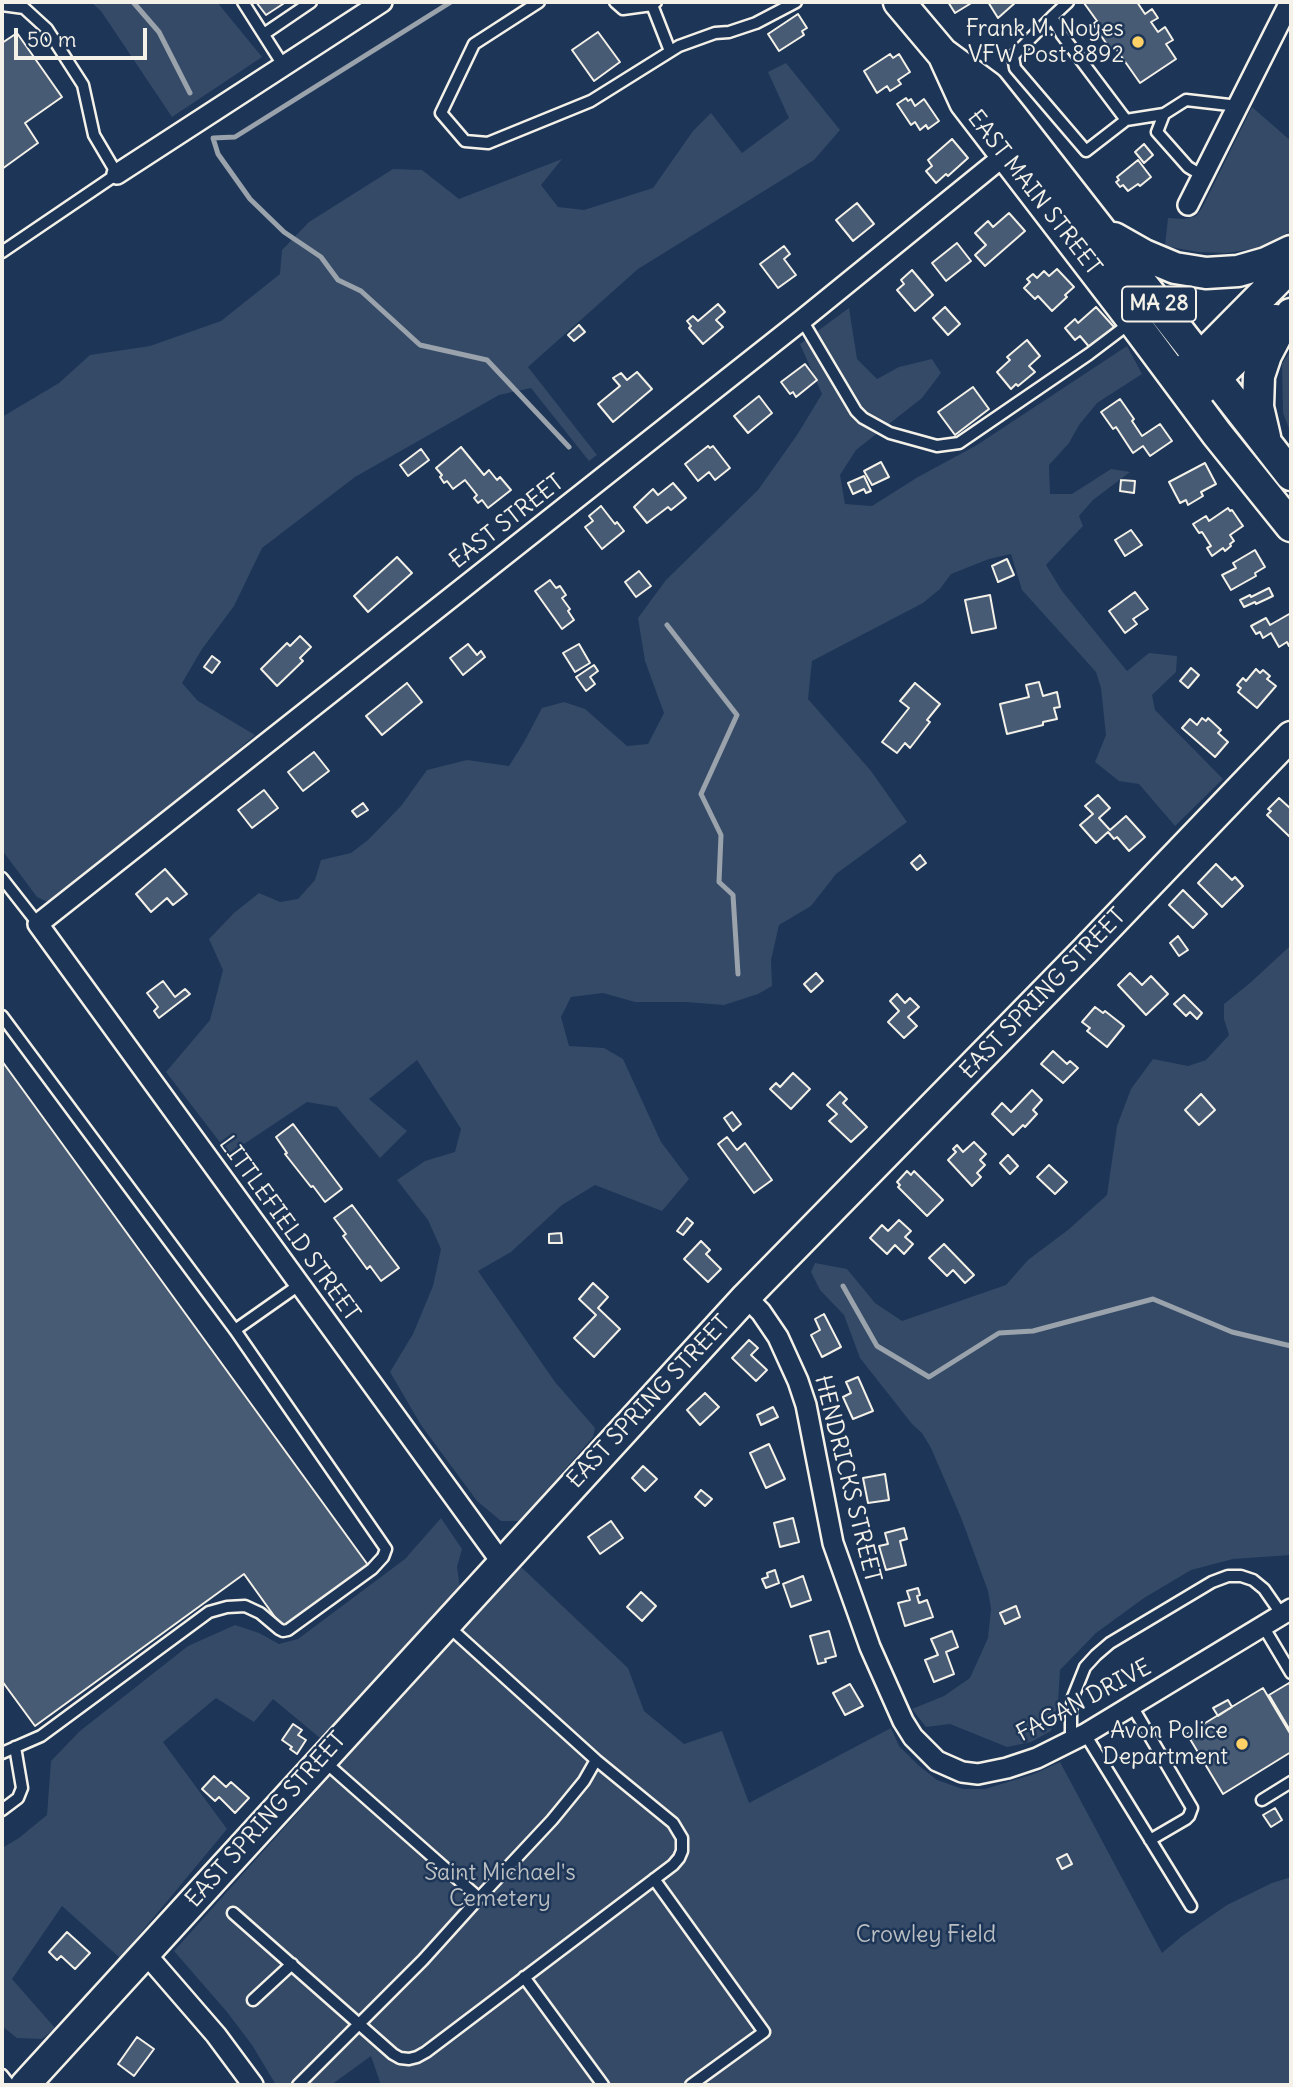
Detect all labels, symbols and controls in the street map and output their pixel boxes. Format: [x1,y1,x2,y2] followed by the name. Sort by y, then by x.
[18,14,150,58] scale bar
[966,15,1124,69] place label: Frank M. Noyes VFW Post 8892
[27,26,76,53] text: 50 m
[1130,34,1146,50] marker: Frank M. Noyes VFW Post 8892
[961,105,1107,281] street label: EAST MAIN STREET
[1122,286,1196,322] road number: MA 28
[445,469,569,575] street label: EAST STREET
[955,903,1131,1085] street label: EAST SPRING STREET
[213,1131,365,1327] street label: LITTLEFIELD STREET
[562,1310,736,1494] street label: EAST SPRING STREET
[808,1373,886,1585] street label: HENDRICKS STREET
[1012,1654,1156,1748] street label: FAGAN DRIVE
[1102,1717,1228,1771] place label: Avon Police Department
[180,1727,352,1913] street label: EAST SPRING STREET
[1234,1736,1250,1752] marker: Avon Police Department
[424,1859,576,1913] park label: Saint Michael's Cemetery
[856,1921,996,1949] park label: Crowley Field

